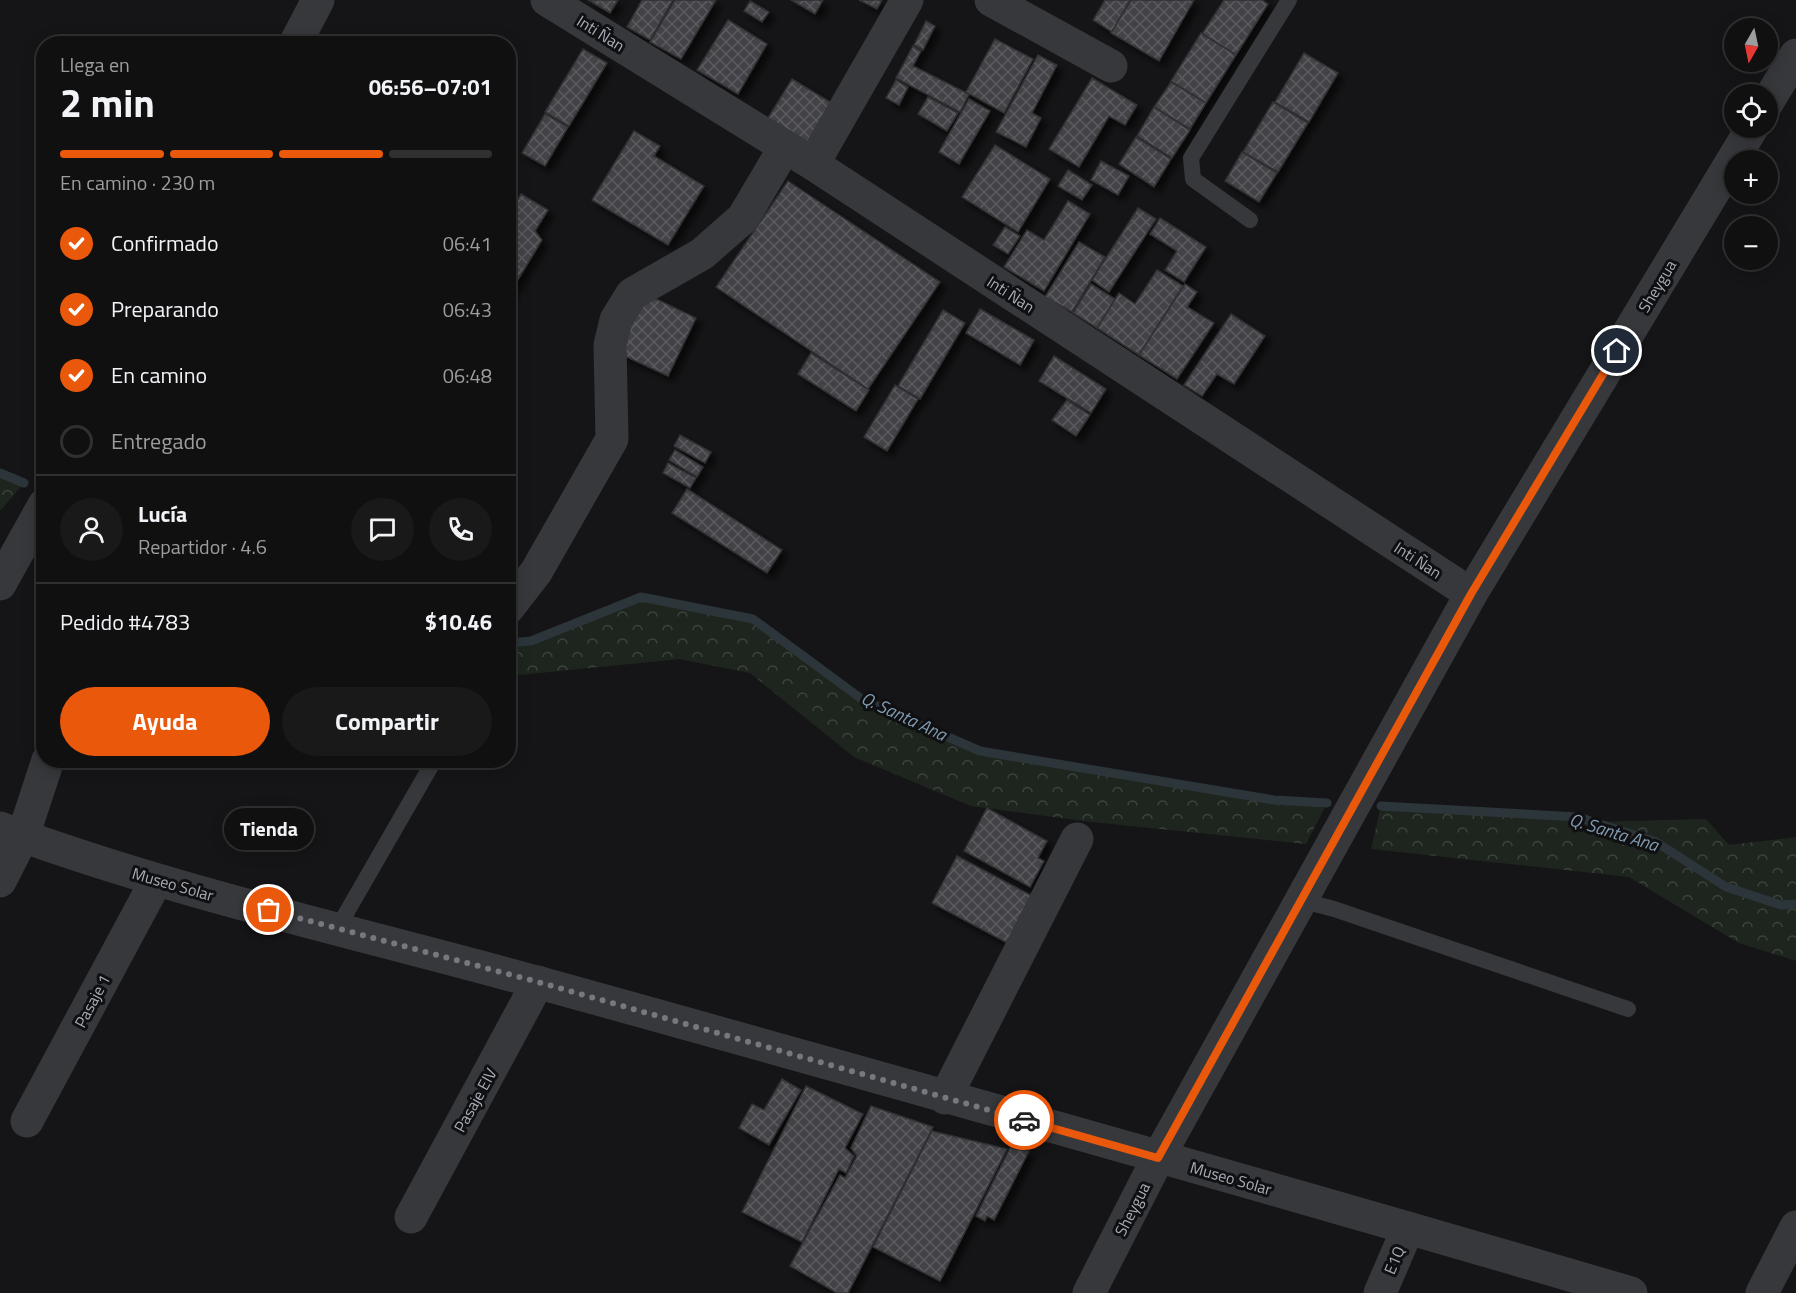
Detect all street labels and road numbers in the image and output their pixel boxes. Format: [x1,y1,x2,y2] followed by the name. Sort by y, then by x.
[572,9,630,57] street label: Inti Ñan
[1632,255,1682,317] street label: Sheygua
[982,270,1040,318] street label: Inti Ñan
[1389,536,1447,584] street label: Inti Ñan
[129,861,217,907] street label: Museo Solar
[68,970,116,1032] street label: Pasaje 1
[448,1064,502,1136] street label: Pasaje EIV
[1187,1155,1275,1201] street label: Museo Solar
[1108,1178,1156,1240] street label: Sheygua
[1377,1242,1411,1278] street label: E1Q

